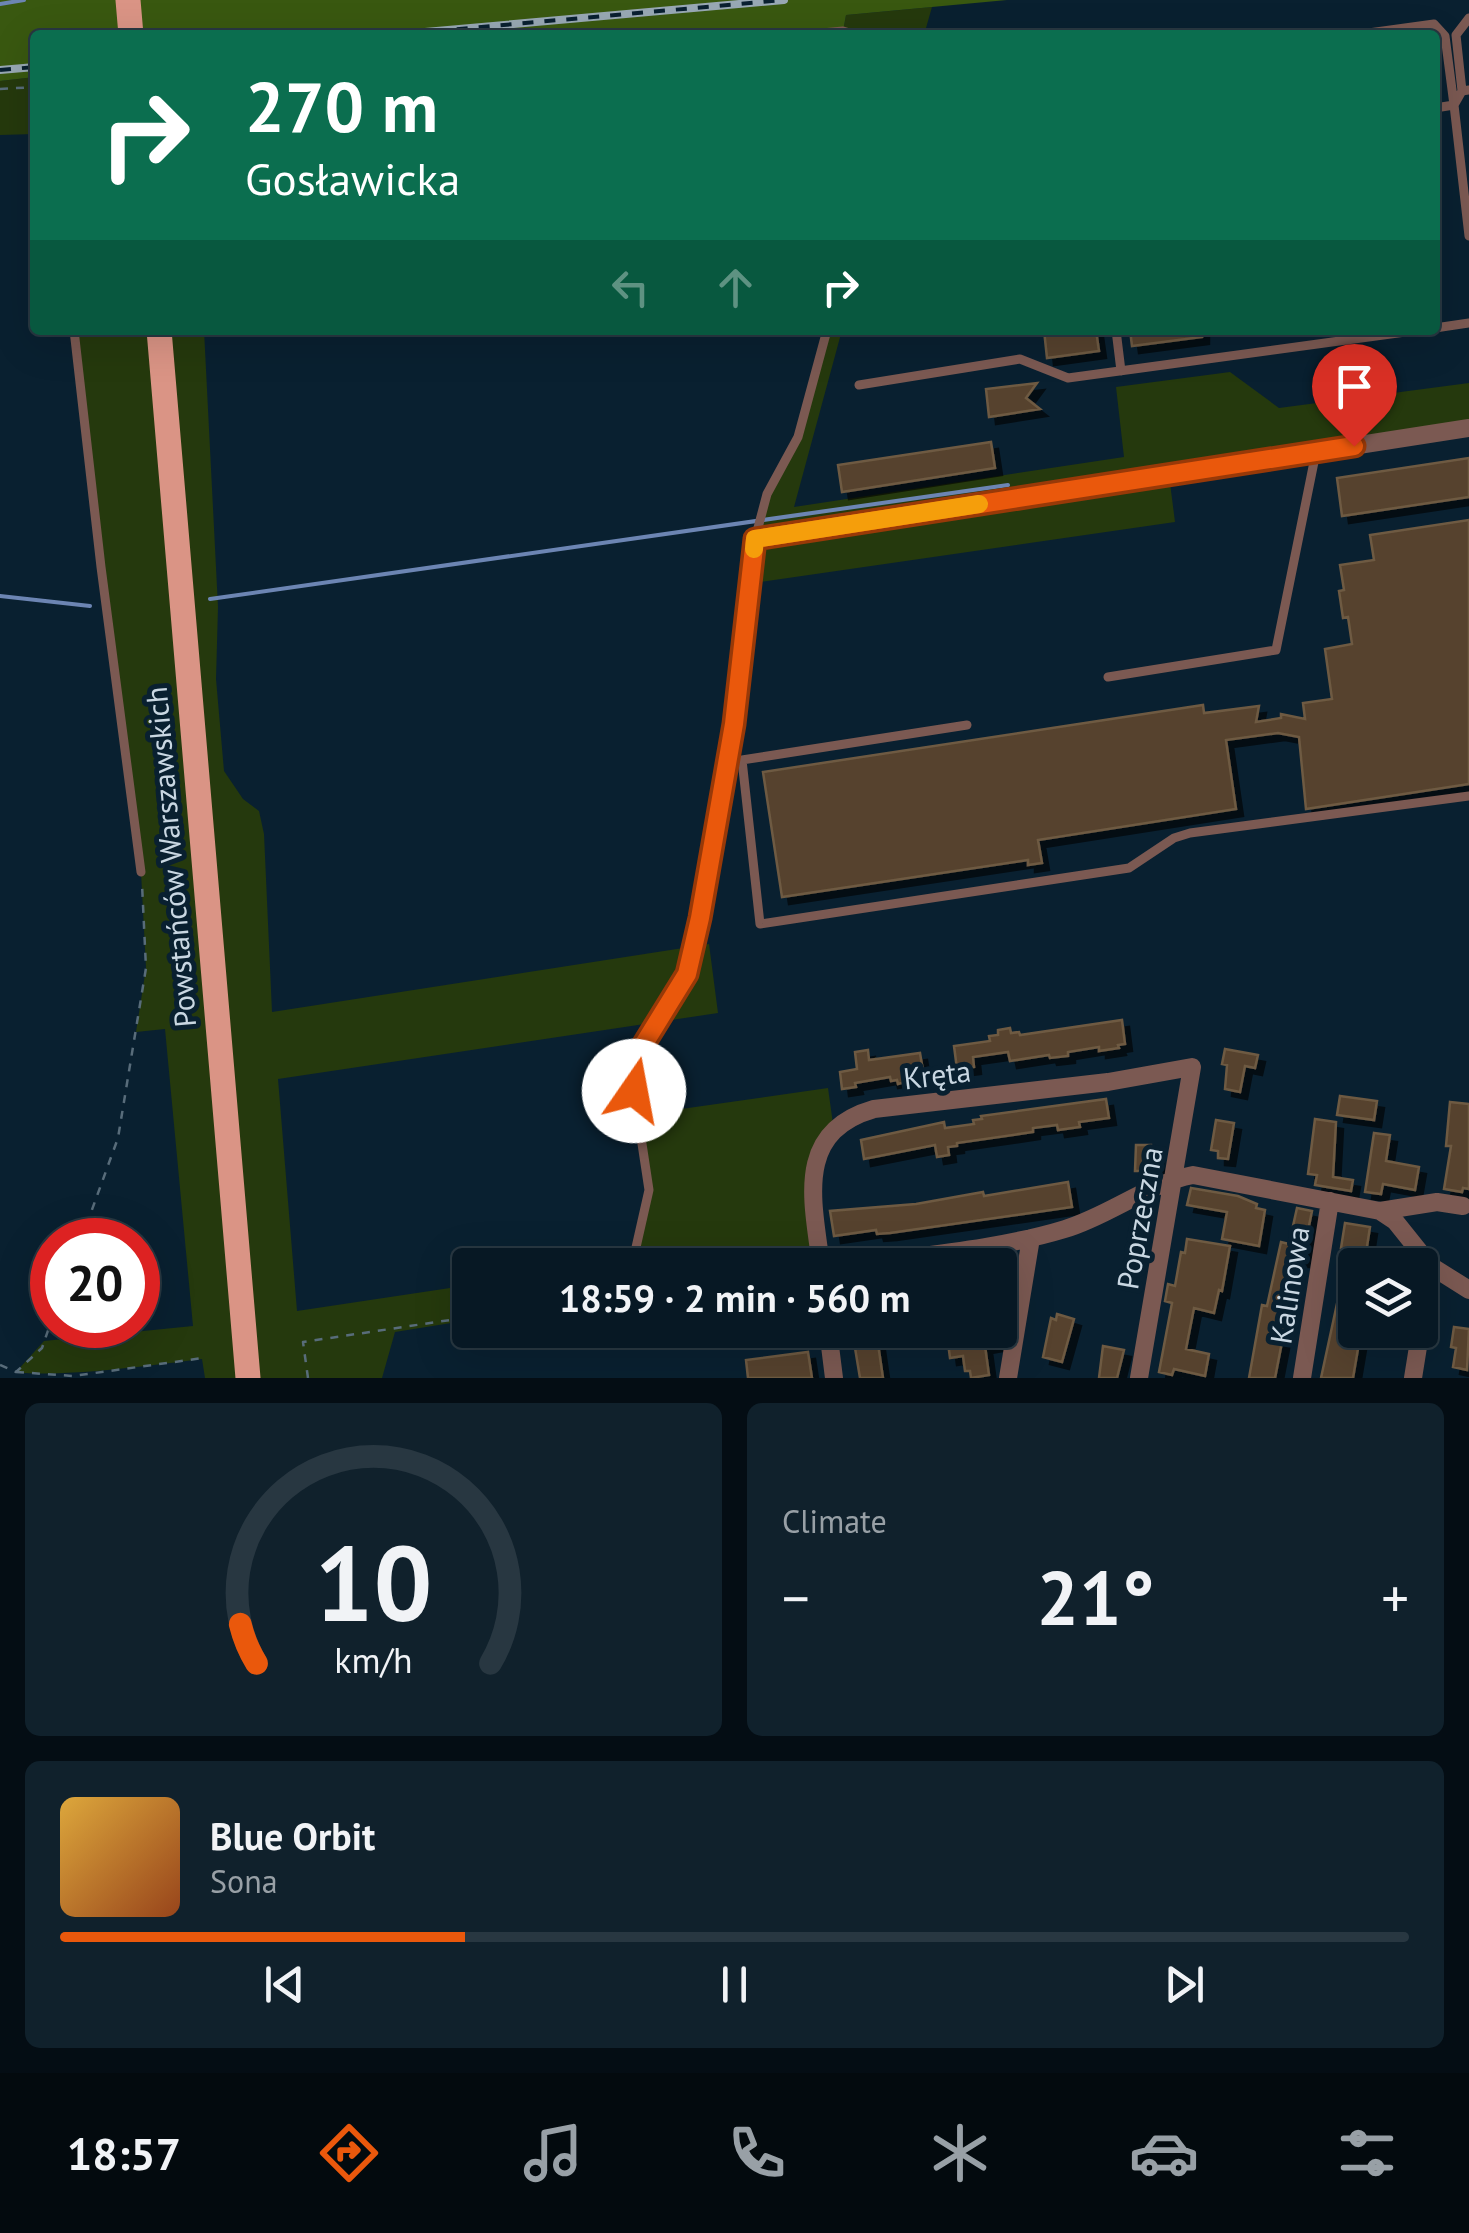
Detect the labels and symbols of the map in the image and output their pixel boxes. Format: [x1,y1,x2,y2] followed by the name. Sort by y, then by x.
[1312,344,1397,447] pin
[136,685,204,1029] street label: Powstańców Warszawskich
[582,1039,686,1143] position arrow
[901,1051,973,1097] street label: Kręta
[1107,1144,1171,1292] street label: Poprzeczna
[30,1218,160,1348] speed limit sign: 20
[1260,1224,1318,1346] street label: Kalinowa

